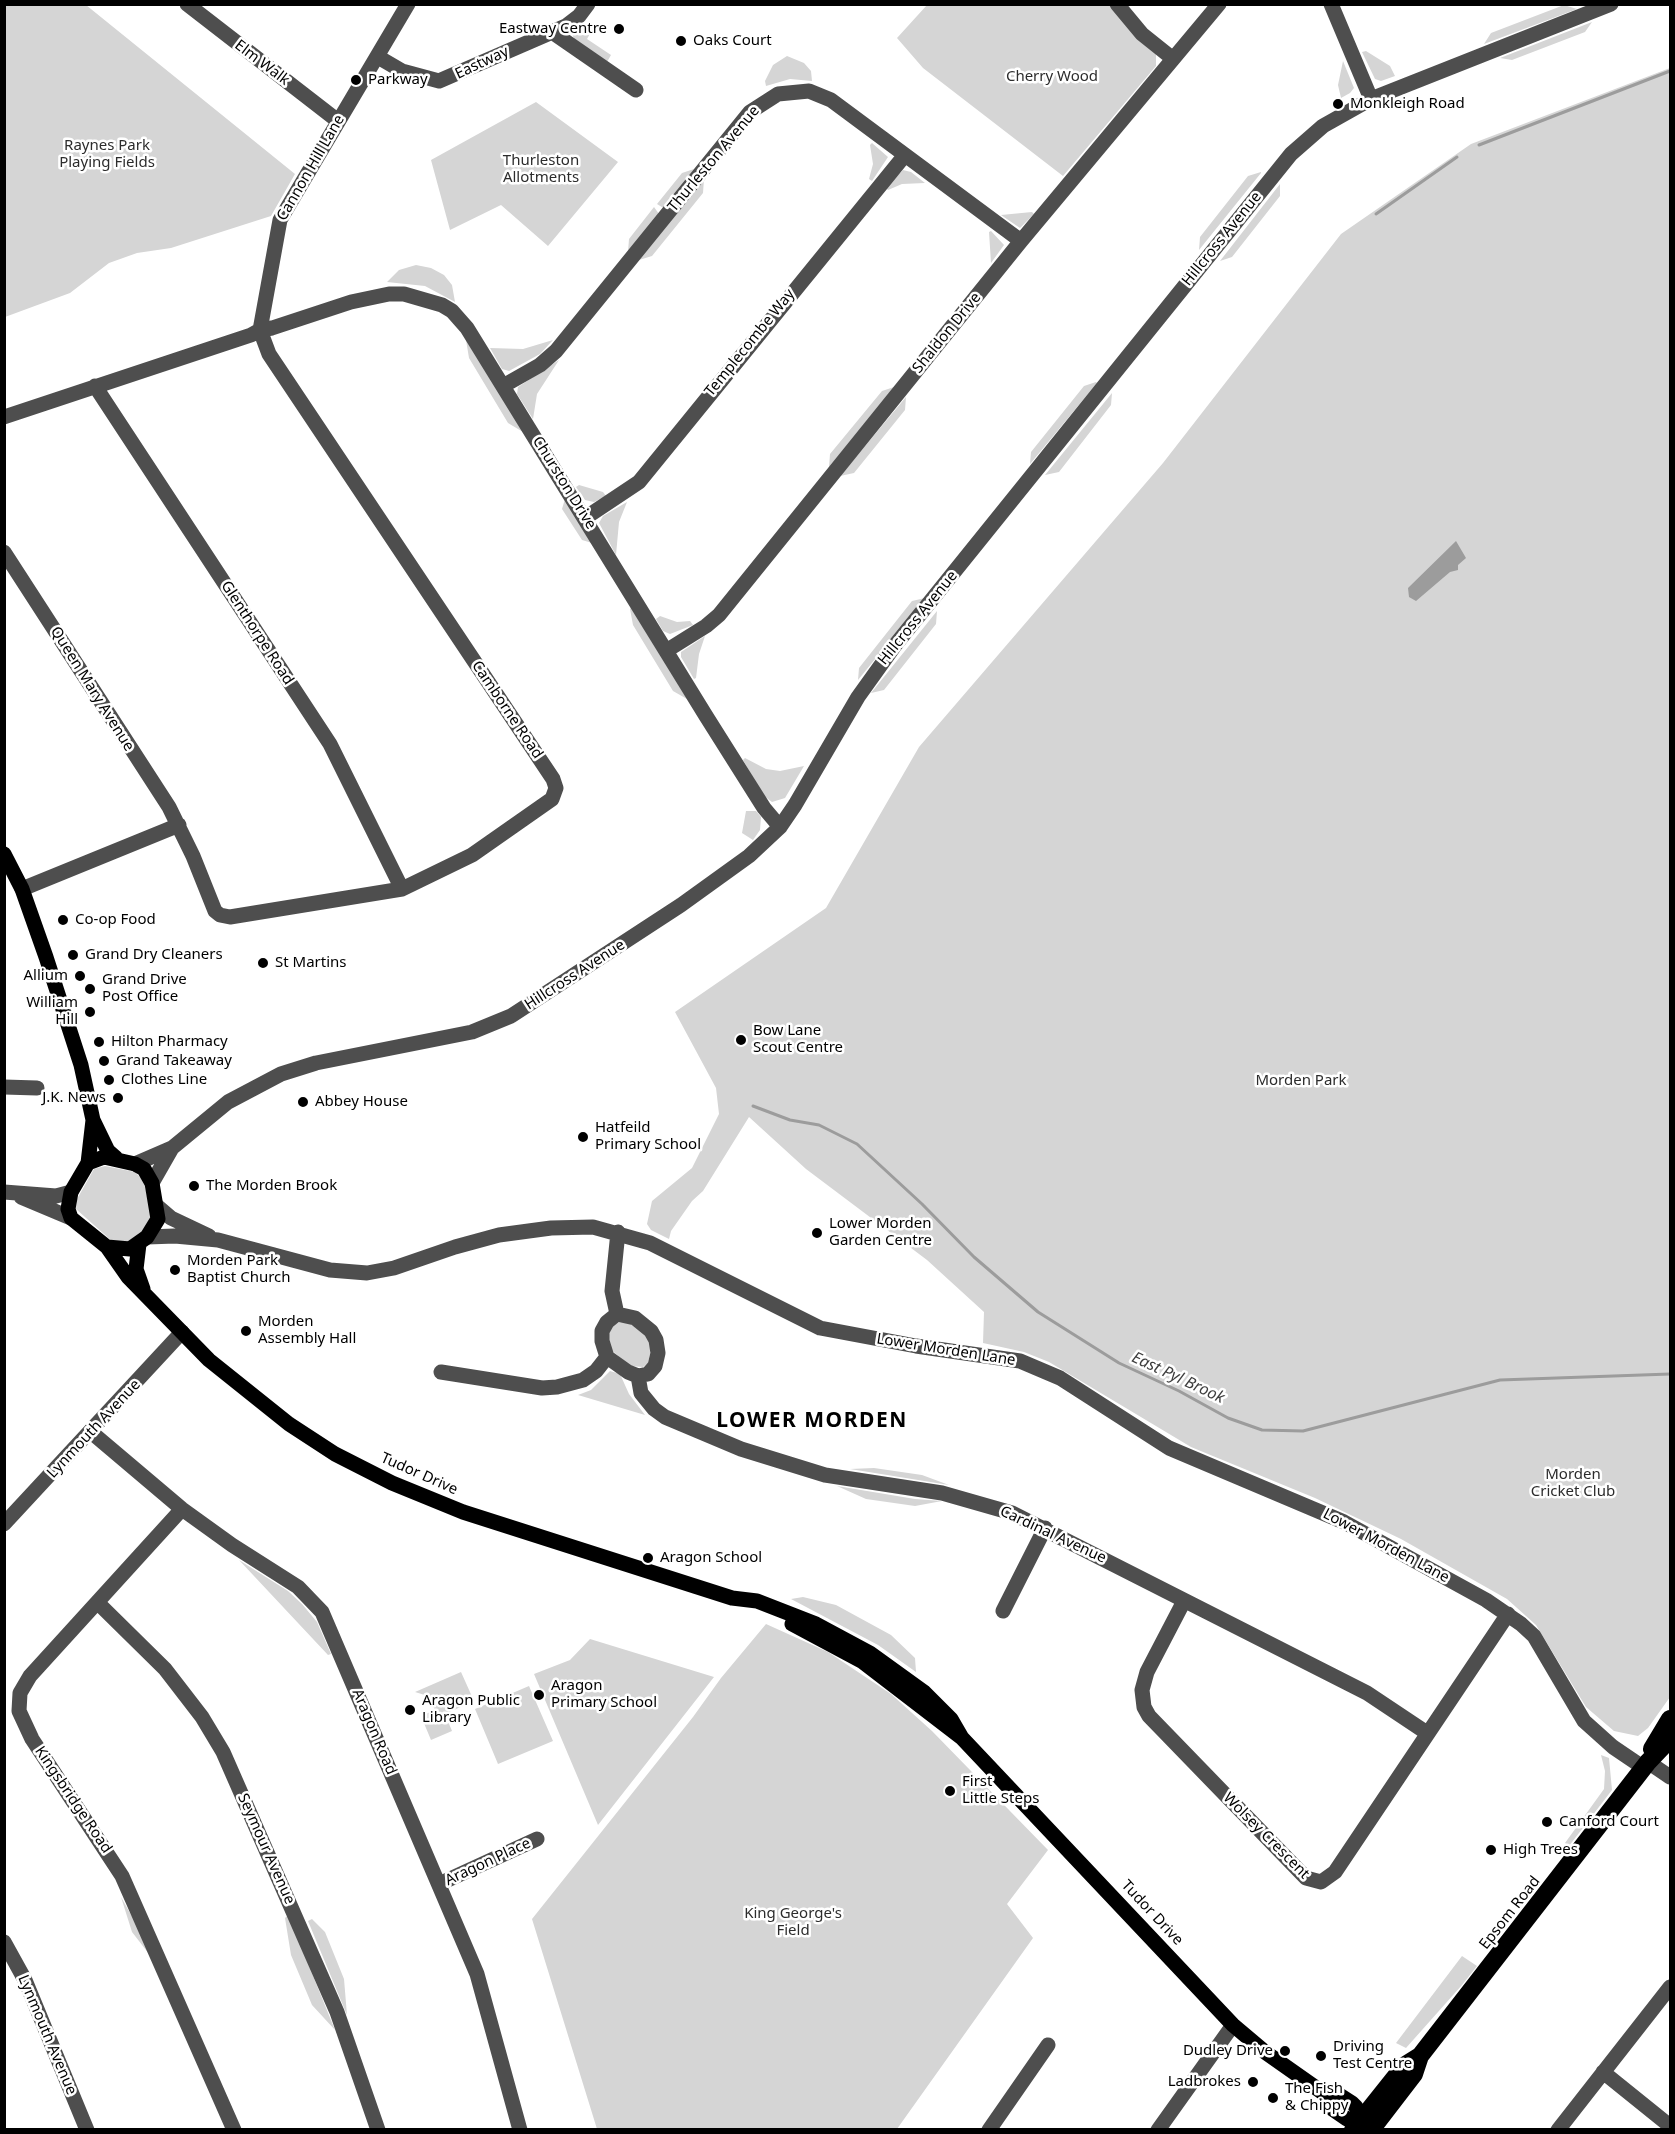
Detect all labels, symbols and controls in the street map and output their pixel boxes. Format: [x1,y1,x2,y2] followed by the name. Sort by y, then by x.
[499,20,607,38] place label: Eastway Centre
[612,22,626,36] marker: Eastway Centre
[693,32,772,50] place label: Oaks Court
[674,34,688,48] marker: Oaks Court
[231,37,293,89] street label: Elm Walk
[452,43,512,83] street label: Eastway
[1006,68,1098,86] park label: Cherry Wood
[368,71,428,89] place label: Parkway
[349,73,363,87] marker: Parkway
[1350,95,1465,113] place label: Monkleigh Road
[1331,97,1345,111] marker: Monkleigh Road
[664,102,764,216] street label: Thurleston Avenue
[273,112,349,224] street label: Cannon Hill Lane
[59,137,155,172] park label: Raynes Park Playing Fields
[503,152,579,187] park label: Thurleston Allotments
[1179,188,1265,290] street label: Hillcross Avenue
[701,286,799,400] street label: Templecombe Way
[909,289,985,377] street label: Shaldon Drive
[528,433,600,533] street label: Churston Drive
[875,567,961,669] street label: Hillcross Avenue
[217,578,297,688] street label: Glenthorpe Road
[46,623,138,755] street label: Queen Mary Avenue
[468,658,546,762] street label: Camborne Road
[75,911,156,929] place label: Co-op Food
[56,913,70,927] marker: Co-op Food
[522,936,628,1014] street label: Hillcross Avenue
[85,946,223,964] place label: Grand Dry Cleaners
[66,948,80,962] marker: Grand Dry Cleaners
[275,954,347,972] place label: St Martins
[256,956,270,970] marker: St Martins
[24,967,68,985] place label: Allium
[73,969,87,983] marker: Allium
[102,971,187,1006] place label: Grand Drive Post Office
[83,982,97,996] marker: Grand Drive Post Office
[26,994,78,1029] place label: William Hill
[83,1005,97,1019] marker: William Hill
[753,1022,843,1057] place label: Bow Lane Scout Centre
[111,1033,228,1051] place label: Hilton Pharmacy
[734,1033,748,1047] marker: Bow Lane Scout Centre
[92,1035,106,1049] marker: Hilton Pharmacy
[116,1052,232,1070] place label: Grand Takeaway
[97,1054,111,1068] marker: Grand Takeaway
[121,1071,207,1089] place label: Clothes Line
[1255,1072,1347,1090] park label: Morden Park
[102,1073,116,1087] marker: Clothes Line
[42,1089,106,1107] place label: J.K. News
[111,1091,125,1105] marker: J.K. News
[315,1093,408,1111] place label: Abbey House
[296,1095,310,1109] marker: Abbey House
[595,1119,701,1154] place label: Hatfeild Primary School
[576,1130,590,1144] marker: Hatfeild Primary School
[206,1177,337,1195] place label: The Morden Brook
[187,1179,201,1193] marker: The Morden Brook
[829,1215,932,1250] place label: Lower Morden Garden Centre
[810,1226,824,1240] marker: Lower Morden Garden Centre
[187,1252,291,1287] place label: Morden Park Baptist Church
[168,1263,182,1277] marker: Morden Park Baptist Church
[258,1313,356,1348] place label: Morden Assembly Hall
[239,1324,253,1338] marker: Morden Assembly Hall
[875,1330,1017,1370] street label: Lower Morden Lane
[1129,1348,1227,1408] water label: East Pyl Brook
[44,1376,144,1482] street label: Lynmouth Avenue
[716,1408,908,1434] district label: LOWER MORDEN
[378,1449,460,1499] street label: Tudor Drive
[1531,1466,1615,1501] park label: Morden Cricket Club
[997,1503,1109,1567] street label: Cardinal Avenue
[1320,1505,1452,1587] street label: Lower Morden Lane
[660,1549,762,1567] place label: Aragon School
[641,1551,655,1565] marker: Aragon School
[551,1677,657,1712] place label: Aragon Primary School
[348,1686,400,1778] street label: Aragon Road
[532,1688,546,1702] marker: Aragon Primary School
[422,1692,520,1727] place label: Aragon Public Library
[403,1703,417,1717] marker: Aragon Public Library
[31,1743,115,1857] street label: Kingsbridge Road
[962,1773,1039,1808] place label: First Little Steps
[943,1784,957,1798] marker: First Little Steps
[1219,1789,1313,1883] street label: Wolsey Crescent
[234,1791,298,1907] street label: Seymour Avenue
[1559,1813,1659,1831] place label: Canford Court
[1540,1815,1554,1829] marker: Canford Court
[442,1834,534,1890] street label: Aragon Place
[1503,1841,1578,1859] place label: High Trees
[1484,1843,1498,1857] marker: High Trees
[1476,1873,1544,1953] street label: Epsom Road
[1117,1877,1187,1949] street label: Tudor Drive
[744,1905,842,1940] park label: King George's Field
[14,1972,80,2098] street label: Lynmouth Avenue
[1333,2038,1412,2073] place label: Driving Test Centre
[1183,2042,1273,2060] place label: Dudley Drive
[1278,2044,1292,2058] marker: Dudley Drive
[1314,2049,1328,2063] marker: Driving Test Centre
[1168,2073,1241,2091] place label: Ladbrokes
[1246,2075,1260,2089] marker: Ladbrokes
[1285,2080,1348,2115] place label: The Fish & Chippy
[1266,2091,1280,2105] marker: The Fish & Chippy

